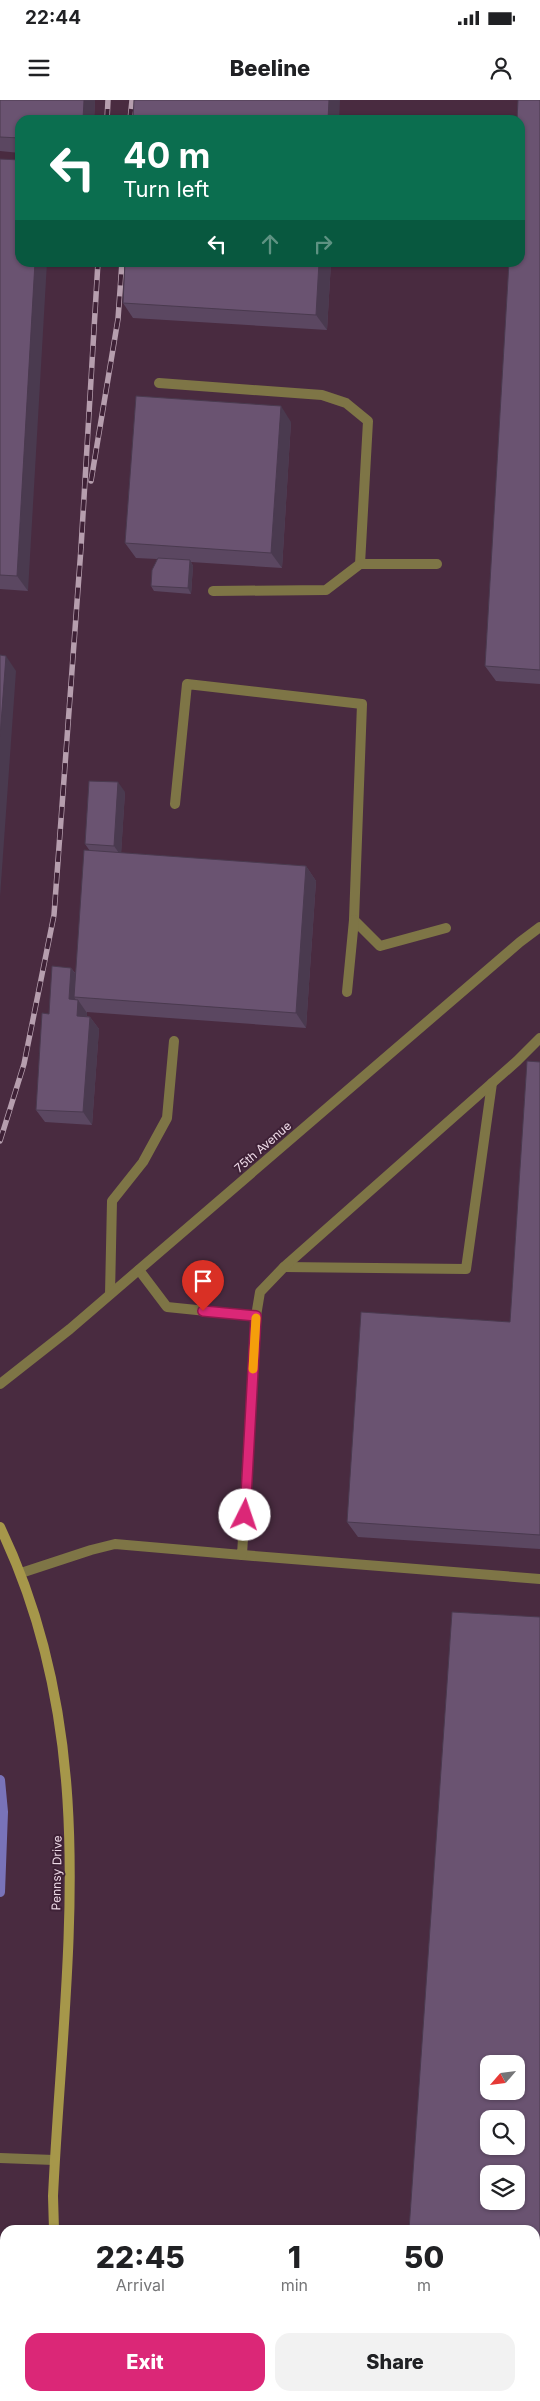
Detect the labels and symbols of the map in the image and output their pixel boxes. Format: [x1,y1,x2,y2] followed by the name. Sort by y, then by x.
[231,1118,294,1175] street label: 75th Avenue
[182,1260,224,1311] pin
[218,1488,270,1540] position arrow
[48,1835,65,1911] street label: Pennsy Drive
[480,2055,525,2100] north arrow

